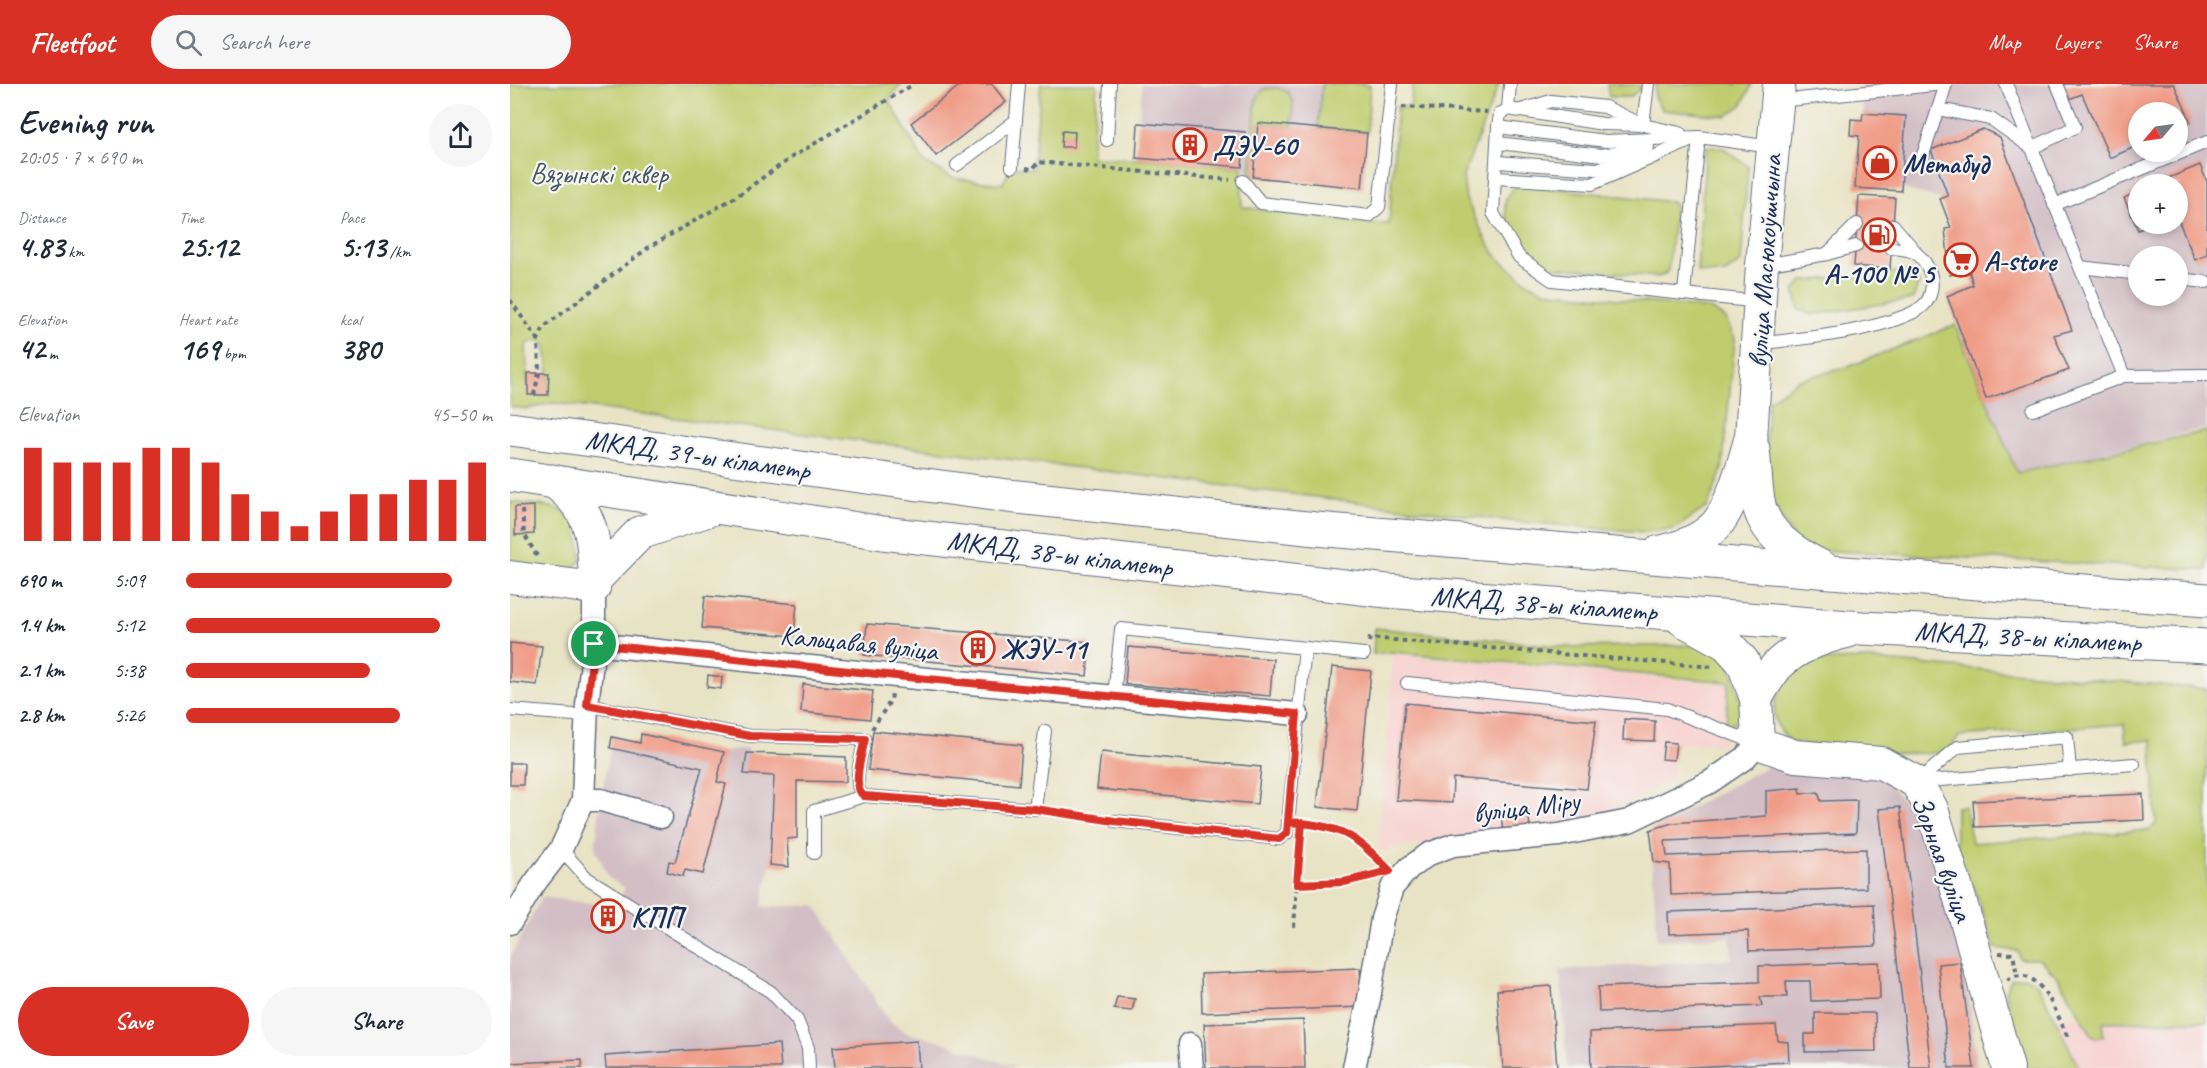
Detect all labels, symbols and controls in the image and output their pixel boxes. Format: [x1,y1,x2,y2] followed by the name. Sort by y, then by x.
[151,15,571,69] search box
[30,25,115,60] text: Fleetfoot
[172,26,205,59] icon: search
[220,28,309,56] text: Search here
[1988,29,2021,55] text: Map
[2054,29,2100,55] text: Layers
[2133,29,2177,55] text: Share
[18,101,153,143] text: Evening run
[2128,102,2188,162] north arrow
[2128,102,2188,306] map controls
[429,104,492,167] button: share
[1172,127,1208,163] building icon: ДЭУ-60
[1213,128,1300,163] place label: ДЭУ-60
[18,145,142,170] text: 20:05 · 7 × 690 m
[1862,145,1898,181] shop icon: Метабуд
[1903,146,1991,181] place label: Метабуд
[1740,152,1790,369] street label: вуліца Масюкоўшчына
[530,156,669,192] park label: Вязынскі сквер
[2128,174,2188,234] button: +
[18,208,66,228] text: Distance
[179,208,203,228] text: Time
[340,208,365,228] text: Pace
[1861,217,1897,253] fuel station icon: А-100 № 5
[18,228,64,266] text: 4.83
[179,228,238,266] text: 25:12
[340,228,386,266] text: 5:13
[64,242,84,262] text: km
[386,242,411,262] text: /km
[1943,242,1979,278] supermarket icon: А-store
[1984,243,2059,278] place label: А-store
[2128,246,2188,306] button: −
[1824,256,1937,291] place label: А-100 № 5
[18,310,67,330] text: Elevation
[179,310,237,330] text: Heart rate
[340,310,361,330] text: kcal
[18,330,45,368] text: 42
[179,330,220,368] text: 169
[340,330,381,368] text: 380
[45,344,58,364] text: m
[220,344,246,364] text: bpm
[18,402,80,427] text: Elevation
[431,402,492,427] text: 45–50 m
[583,421,814,488] street label: МКАД, 39-ы кіламетр
[945,522,1176,585] street label: МКАД, 38-ы кіламетр
[18,568,61,593] text: 690 m
[114,568,145,593] text: 5:09
[1430,578,1660,629] street label: МКАД, 38-ы кіламетр
[18,613,65,638] text: 1.4 km
[114,613,145,638] text: 5:12
[1914,613,2143,660] street label: МКАД, 38-ы кіламетр
[778,617,941,668] street label: Кальцавая вуліца
[568,618,619,669] pin
[577,627,610,660] icon: arrive
[960,630,996,666] building icon: ЖЭУ-11
[1001,631,1090,666] place label: ЖЭУ-11
[18,658,65,683] text: 2.1 km
[114,658,145,683] text: 5:38
[18,703,65,728] text: 2.8 km
[114,703,145,728] text: 5:26
[1471,782,1584,830] street label: вуліца Міру
[1904,790,1982,928] street label: Зорная вуліца
[590,898,626,934] building icon: КПП
[631,899,687,934] place label: КПП
[18,987,249,1056] button: Save
[261,987,492,1056] button: Share

